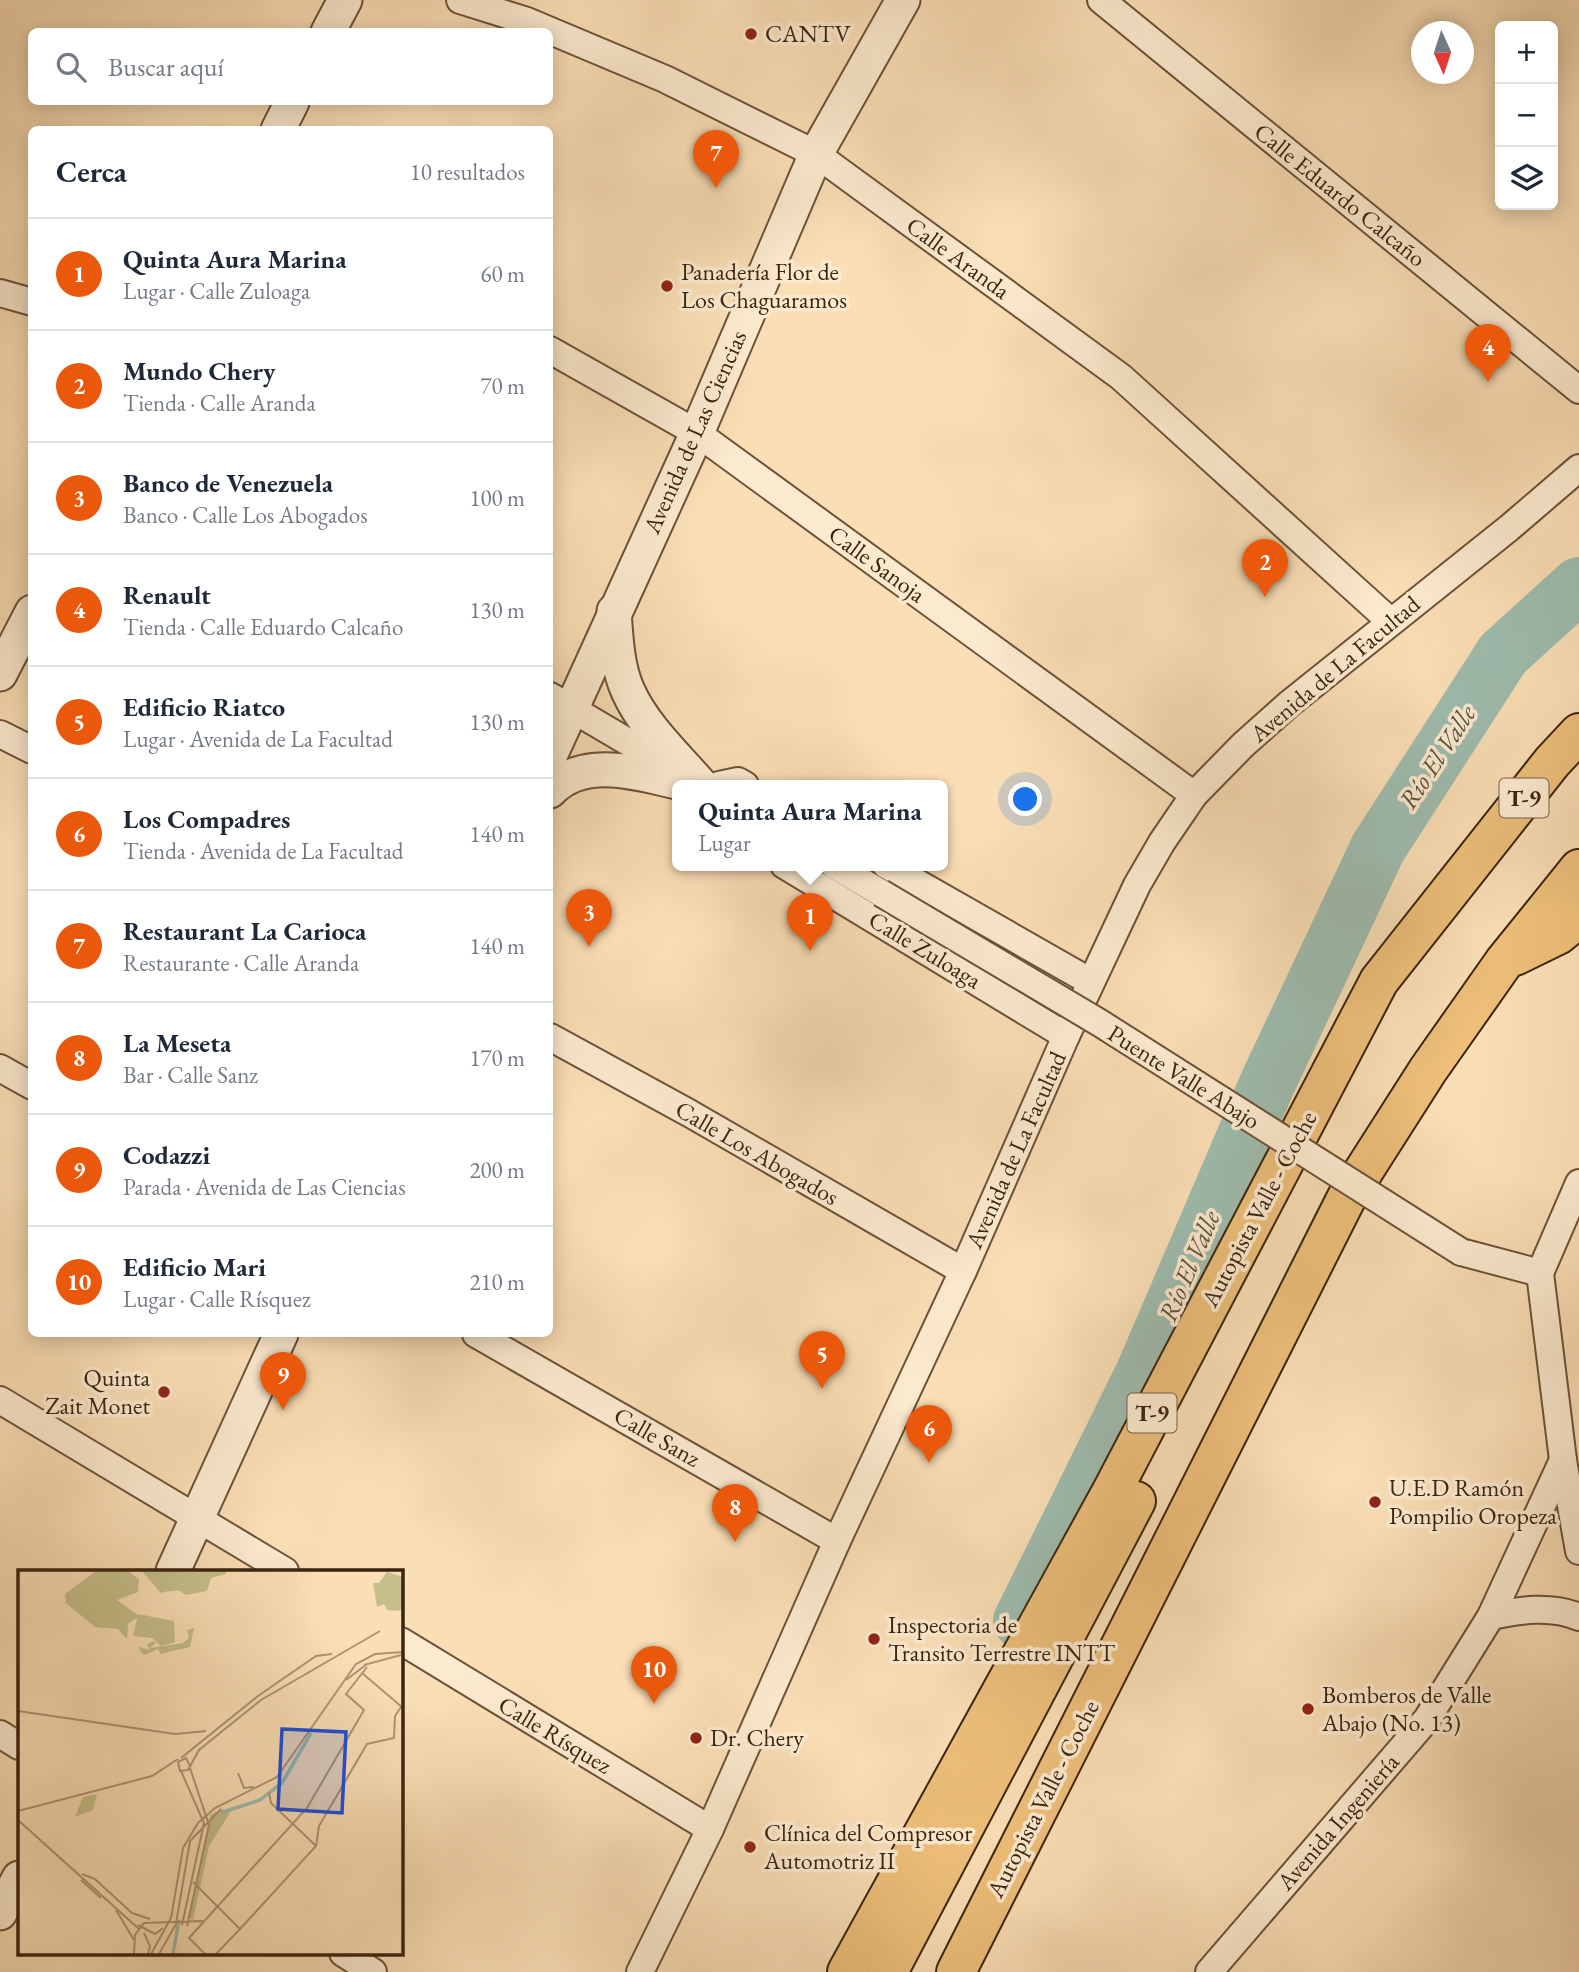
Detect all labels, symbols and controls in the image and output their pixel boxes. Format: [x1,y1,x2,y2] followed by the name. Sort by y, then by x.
[765,18,852,49] place label: CANTV
[1411,21,1474,84] north arrow
[1495,21,1558,210] map controls
[1495,21,1558,84] button: +
[743,26,759,42] marker: CANTV
[28,28,553,105] search box
[52,48,90,86] icon: search
[108,50,224,84] text: Buscar aquí
[1495,84,1558,147] button: −
[1248,116,1433,274] street label: Calle Eduardo Calcaño
[693,130,739,188] pin: 7
[1495,147,1558,210] button: layers
[56,152,127,191] text: Cerca
[410,157,525,187] text: 10 resultados
[900,210,1017,306] street label: Calle Aranda
[123,242,347,276] text: Quinta Aura Marina
[681,256,847,315] place label: Panadería Flor de Los Chaguaramos
[73,259,85,289] text: 1
[480,259,525,289] text: 60 m
[123,276,310,306] text: Lugar · Calle Zuloaga
[659,278,675,294] marker: Panadería Flor de Los Chaguaramos
[1465,324,1511,382] pin: 4
[635,325,753,539] street label: Avenida de Las Ciencias
[123,354,276,388] text: Mundo Chery
[73,371,85,401] text: 2
[480,371,525,401] text: 70 m
[123,388,316,418] text: Tienda · Calle Aranda
[123,466,333,500] text: Banco de Venezuela
[73,483,85,513] text: 3
[469,483,525,513] text: 100 m
[123,500,368,530] text: Banco · Calle Los Abogados
[823,518,932,609] street label: Calle Sanoja
[1242,539,1288,597] pin: 2
[123,578,211,612] text: Renault
[1243,588,1427,749] street label: Avenida de La Facultad
[73,595,85,625] text: 4
[469,595,525,625] text: 130 m
[123,612,403,642] text: Tienda · Calle Eduardo Calcaño
[123,690,285,724] text: Edificio Riatco
[1391,698,1484,815] water label: Río El Valle
[73,707,85,737] text: 5
[469,707,525,737] text: 130 m
[123,724,393,754] text: Lugar · Avenida de La Facultad
[1500,778,1548,818] road number: T-9
[672,780,948,871] popup
[1008,782,1042,816] your location
[698,794,922,828] text: Quinta Aura Marina
[123,802,290,836] text: Los Compadres
[73,819,85,849] text: 6
[469,819,525,849] text: 140 m
[698,828,751,858] text: Lugar
[123,836,403,866] text: Tienda · Avenida de La Facultad
[566,889,612,947] pin: 3
[787,893,833,951] pin: 1
[863,904,988,996] street label: Calle Zuloaga
[123,914,366,948] text: Restaurant La Carioca
[73,931,85,961] text: 7
[469,931,525,961] text: 140 m
[123,948,359,978] text: Restaurante · Calle Aranda
[1102,1017,1266,1136] street label: Puente Valle Abajo
[123,1026,231,1060] text: La Meseta
[73,1043,85,1073] text: 8
[469,1043,525,1073] text: 170 m
[958,1046,1073,1254] street label: Avenida de La Facultad
[123,1060,258,1090] text: Bar · Calle Sanz
[670,1093,844,1212] street label: Calle Los Abogados
[1193,1105,1323,1313] street label: Autopista Valle - Coche
[123,1138,210,1172] text: Codazzi
[73,1155,85,1185] text: 9
[469,1155,525,1185] text: 200 m
[123,1172,406,1202] text: Parada · Avenida de Las Ciencias
[1150,1204,1228,1327] water label: Río El Valle
[123,1250,266,1284] text: Edificio Mari
[67,1267,91,1297] text: 10
[469,1267,525,1297] text: 210 m
[123,1284,311,1314] text: Lugar · Calle Rísquez
[799,1331,845,1389] pin: 5
[260,1352,306,1410] pin: 9
[45,1362,150,1421] place label: Quinta Zait Monet
[156,1384,172,1400] marker: Quinta Zait Monet
[1128,1394,1176,1432] road number: T-9
[608,1399,706,1474] street label: Calle Sanz
[906,1405,952,1463] pin: 6
[1389,1472,1557,1531] place label: U.E.D Ramón Pompilio Oropeza
[712,1484,758,1542] pin: 8
[1367,1494,1383,1510] marker: U.E.D Ramón Pompilio Oropeza
[18,1570,402,1954] inset map
[888,1609,1116,1668] place label: Inspectoria de Transito Terrestre INTT
[866,1631,882,1647] marker: Inspectoria de Transito Terrestre INTT
[631,1646,677,1704] pin: 10
[1321,1679,1491,1738] place label: Bomberos de Valle Abajo (No. 13)
[493,1689,618,1780] street label: Calle Rísquez
[979,1695,1106,1904] street label: Autopista Valle - Coche
[1300,1701,1316,1717] marker: Bomberos de Valle Abajo (No. 13)
[710,1722,804,1753] place label: Dr. Chery
[688,1730,704,1746] marker: Dr. Chery
[1269,1747,1406,1897] street label: Avenida Ingeniería
[763,1817,972,1876] place label: Clínica del Compresor Automotriz II
[742,1839,758,1855] marker: Clínica del Compresor Automotriz II

